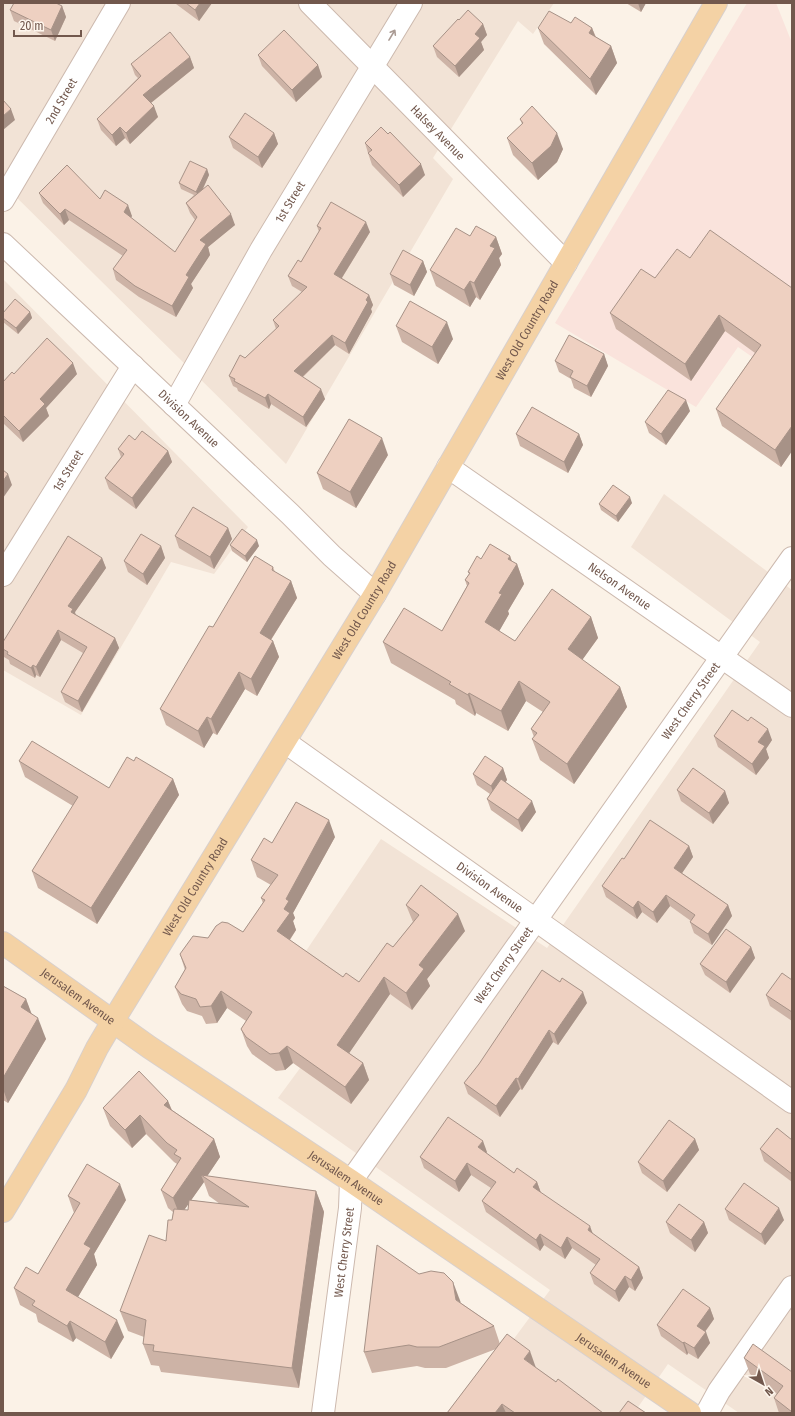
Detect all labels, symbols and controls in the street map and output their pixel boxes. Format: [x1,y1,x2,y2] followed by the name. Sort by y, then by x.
[14,12,81,38] scale bar
[20,19,44,33] text: 20 m
[389,29,397,41] one-way arrow
[43,76,80,126] street label: 2nd Street
[408,102,468,163] street label: Halsey Avenue
[272,179,308,225] street label: 1st Street
[493,278,561,383] street label: West Old Country Road
[155,387,222,451] street label: Division Avenue
[50,447,86,494] street label: 1st Street
[329,559,399,662] street label: West Old Country Road
[586,560,654,613] street label: Nelson Avenue
[659,660,723,742] street label: West Cherry Street
[160,835,231,939] street label: West Old Country Road
[454,859,526,916] street label: Division Avenue
[472,924,536,1007] street label: West Cherry Street
[38,965,118,1028] street label: Jerusalem Avenue
[306,1148,387,1208] street label: Jerusalem Avenue
[331,1206,357,1298] street label: West Cherry Street
[574,1330,654,1391] street label: Jerusalem Avenue
[743,1364,783,1404] north arrow
[762,1384,776,1399] text: N

